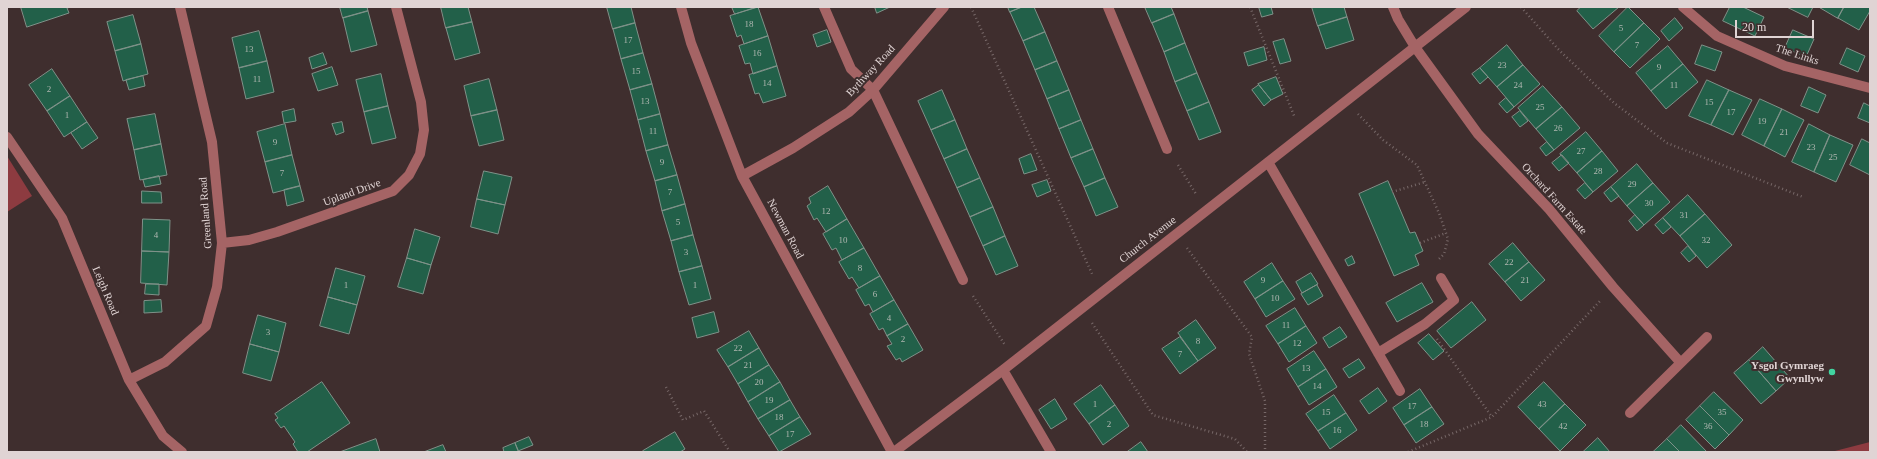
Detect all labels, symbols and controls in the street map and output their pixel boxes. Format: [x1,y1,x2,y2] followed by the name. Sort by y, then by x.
[1737,12,1816,38] scale bar
[744,20,754,30] house number: 18
[1742,20,1766,34] text: 20 m
[1619,24,1623,34] house number: 5
[624,36,632,46] house number: 17
[1635,41,1639,51] house number: 7
[844,42,898,100] street label: Bythway Road
[1774,42,1820,68] street label: The Links
[244,45,254,55] house number: 13
[752,49,762,59] house number: 16
[1498,61,1506,71] house number: 23
[1657,63,1661,73] house number: 9
[632,67,640,77] house number: 15
[253,75,261,85] house number: 11
[762,79,772,89] house number: 14
[1514,81,1522,91] house number: 24
[1670,81,1678,91] house number: 11
[47,85,51,95] house number: 2
[640,97,650,107] house number: 13
[1704,98,1714,108] house number: 15
[1536,103,1544,113] house number: 25
[1726,108,1736,118] house number: 17
[65,111,69,121] house number: 1
[1758,117,1766,127] house number: 19
[1554,124,1562,134] house number: 26
[649,127,657,137] house number: 11
[1780,128,1788,138] house number: 21
[273,138,277,148] house number: 9
[1806,143,1816,153] house number: 23
[1576,147,1586,157] house number: 27
[1828,153,1838,163] house number: 25
[660,158,664,168] house number: 9
[1518,161,1590,237] street label: Orchard Farm Estate
[1594,167,1602,177] house number: 28
[280,169,284,179] house number: 7
[197,177,215,249] street label: Greenland Road
[321,177,383,209] street label: Upland Drive
[1628,180,1636,190] house number: 29
[668,188,672,198] house number: 7
[764,197,806,261] street label: Newman Road
[1644,199,1654,209] house number: 30
[822,207,830,217] house number: 12
[1680,211,1688,221] house number: 31
[1117,214,1179,266] street label: Church Avenue
[676,218,680,228] house number: 5
[154,231,158,241] house number: 4
[838,236,848,246] house number: 10
[1702,236,1710,246] house number: 32
[684,248,688,258] house number: 3
[1504,258,1514,268] house number: 22
[858,264,862,274] house number: 8
[89,265,121,317] street label: Leigh Road
[1261,276,1265,286] house number: 9
[1520,276,1530,286] house number: 21
[344,281,348,291] house number: 1
[693,281,697,291] house number: 1
[873,290,877,300] house number: 6
[1270,294,1280,304] house number: 10
[887,314,891,324] house number: 4
[1282,321,1290,331] house number: 11
[266,328,270,338] house number: 3
[901,335,905,345] house number: 2
[1196,337,1200,347] house number: 8
[1292,339,1302,349] house number: 12
[734,344,742,354] house number: 22
[1178,350,1182,360] house number: 7
[1751,359,1824,385] place label: Ysgol Gymraeg Gwynllyw
[744,361,752,371] house number: 21
[1302,364,1310,374] house number: 13
[1827,367,1837,377] marker: Ysgol Gymraeg Gwynllyw
[754,378,764,388] house number: 20
[1312,382,1322,392] house number: 14
[764,396,774,406] house number: 19
[1093,400,1097,410] house number: 1
[1538,400,1546,410] house number: 43
[1408,402,1416,412] house number: 17
[1322,408,1330,418] house number: 15
[1718,408,1726,418] house number: 35
[774,413,784,423] house number: 18
[1107,420,1111,430] house number: 2
[1420,420,1428,430] house number: 18
[1558,422,1568,432] house number: 42
[1704,422,1712,432] house number: 36
[1332,426,1342,436] house number: 16
[786,430,794,440] house number: 17

